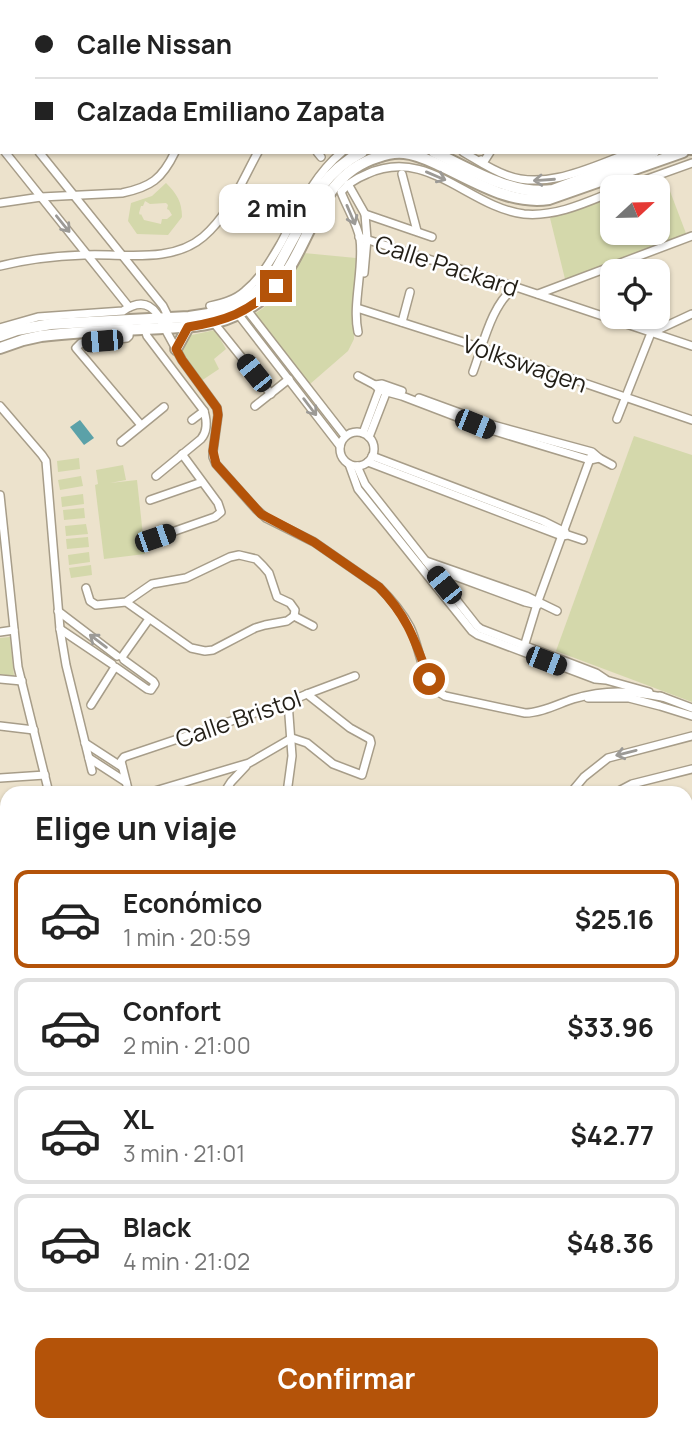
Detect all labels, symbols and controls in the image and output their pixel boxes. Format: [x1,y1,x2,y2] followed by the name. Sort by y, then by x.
[77,26,232,62] text: Calle Nissan
[77,93,385,129] text: Calzada Emiliano Zapata
[424,170,446,183] one-way arrow
[533,174,556,187] one-way arrow
[600,175,670,245] north arrow
[600,175,670,329] map controls
[218,184,334,233] callout: 2 min
[247,192,307,224] text: 2 min
[345,203,358,225] one-way arrow
[55,215,71,233] one-way arrow
[371,226,523,304] street label: Calle Packard
[600,259,670,329] button: locate
[260,270,292,302] route end
[458,326,592,400] street label: Volkswagen
[81,329,124,353] car
[233,350,276,396] car
[302,397,317,416] one-way arrow
[452,406,499,442] car
[132,521,179,555] car
[423,562,466,608] car
[89,634,108,648] one-way arrow
[523,644,570,678] car
[413,663,445,695] route start
[171,681,305,755] street label: Calle Bristol
[615,747,638,760] one-way arrow
[35,806,237,850] text: Elige un viaje
[123,885,262,921] text: Económico
[39,888,102,951] icon: car
[575,901,654,937] text: $25.16
[123,921,251,953] text: 1 min · 20:59
[123,993,222,1029] text: Confort
[39,996,102,1059] icon: car
[567,1009,654,1045] text: $33.96
[123,1029,251,1061] text: 2 min · 21:00
[123,1101,154,1137] text: XL
[39,1104,102,1167] icon: car
[571,1117,654,1153] text: $42.77
[123,1137,245,1169] text: 3 min · 21:01
[123,1209,191,1245] text: Black
[39,1212,102,1275] icon: car
[567,1225,654,1261] text: $48.36
[123,1245,250,1277] text: 4 min · 21:02
[35,1338,658,1418] button: Confirmar

